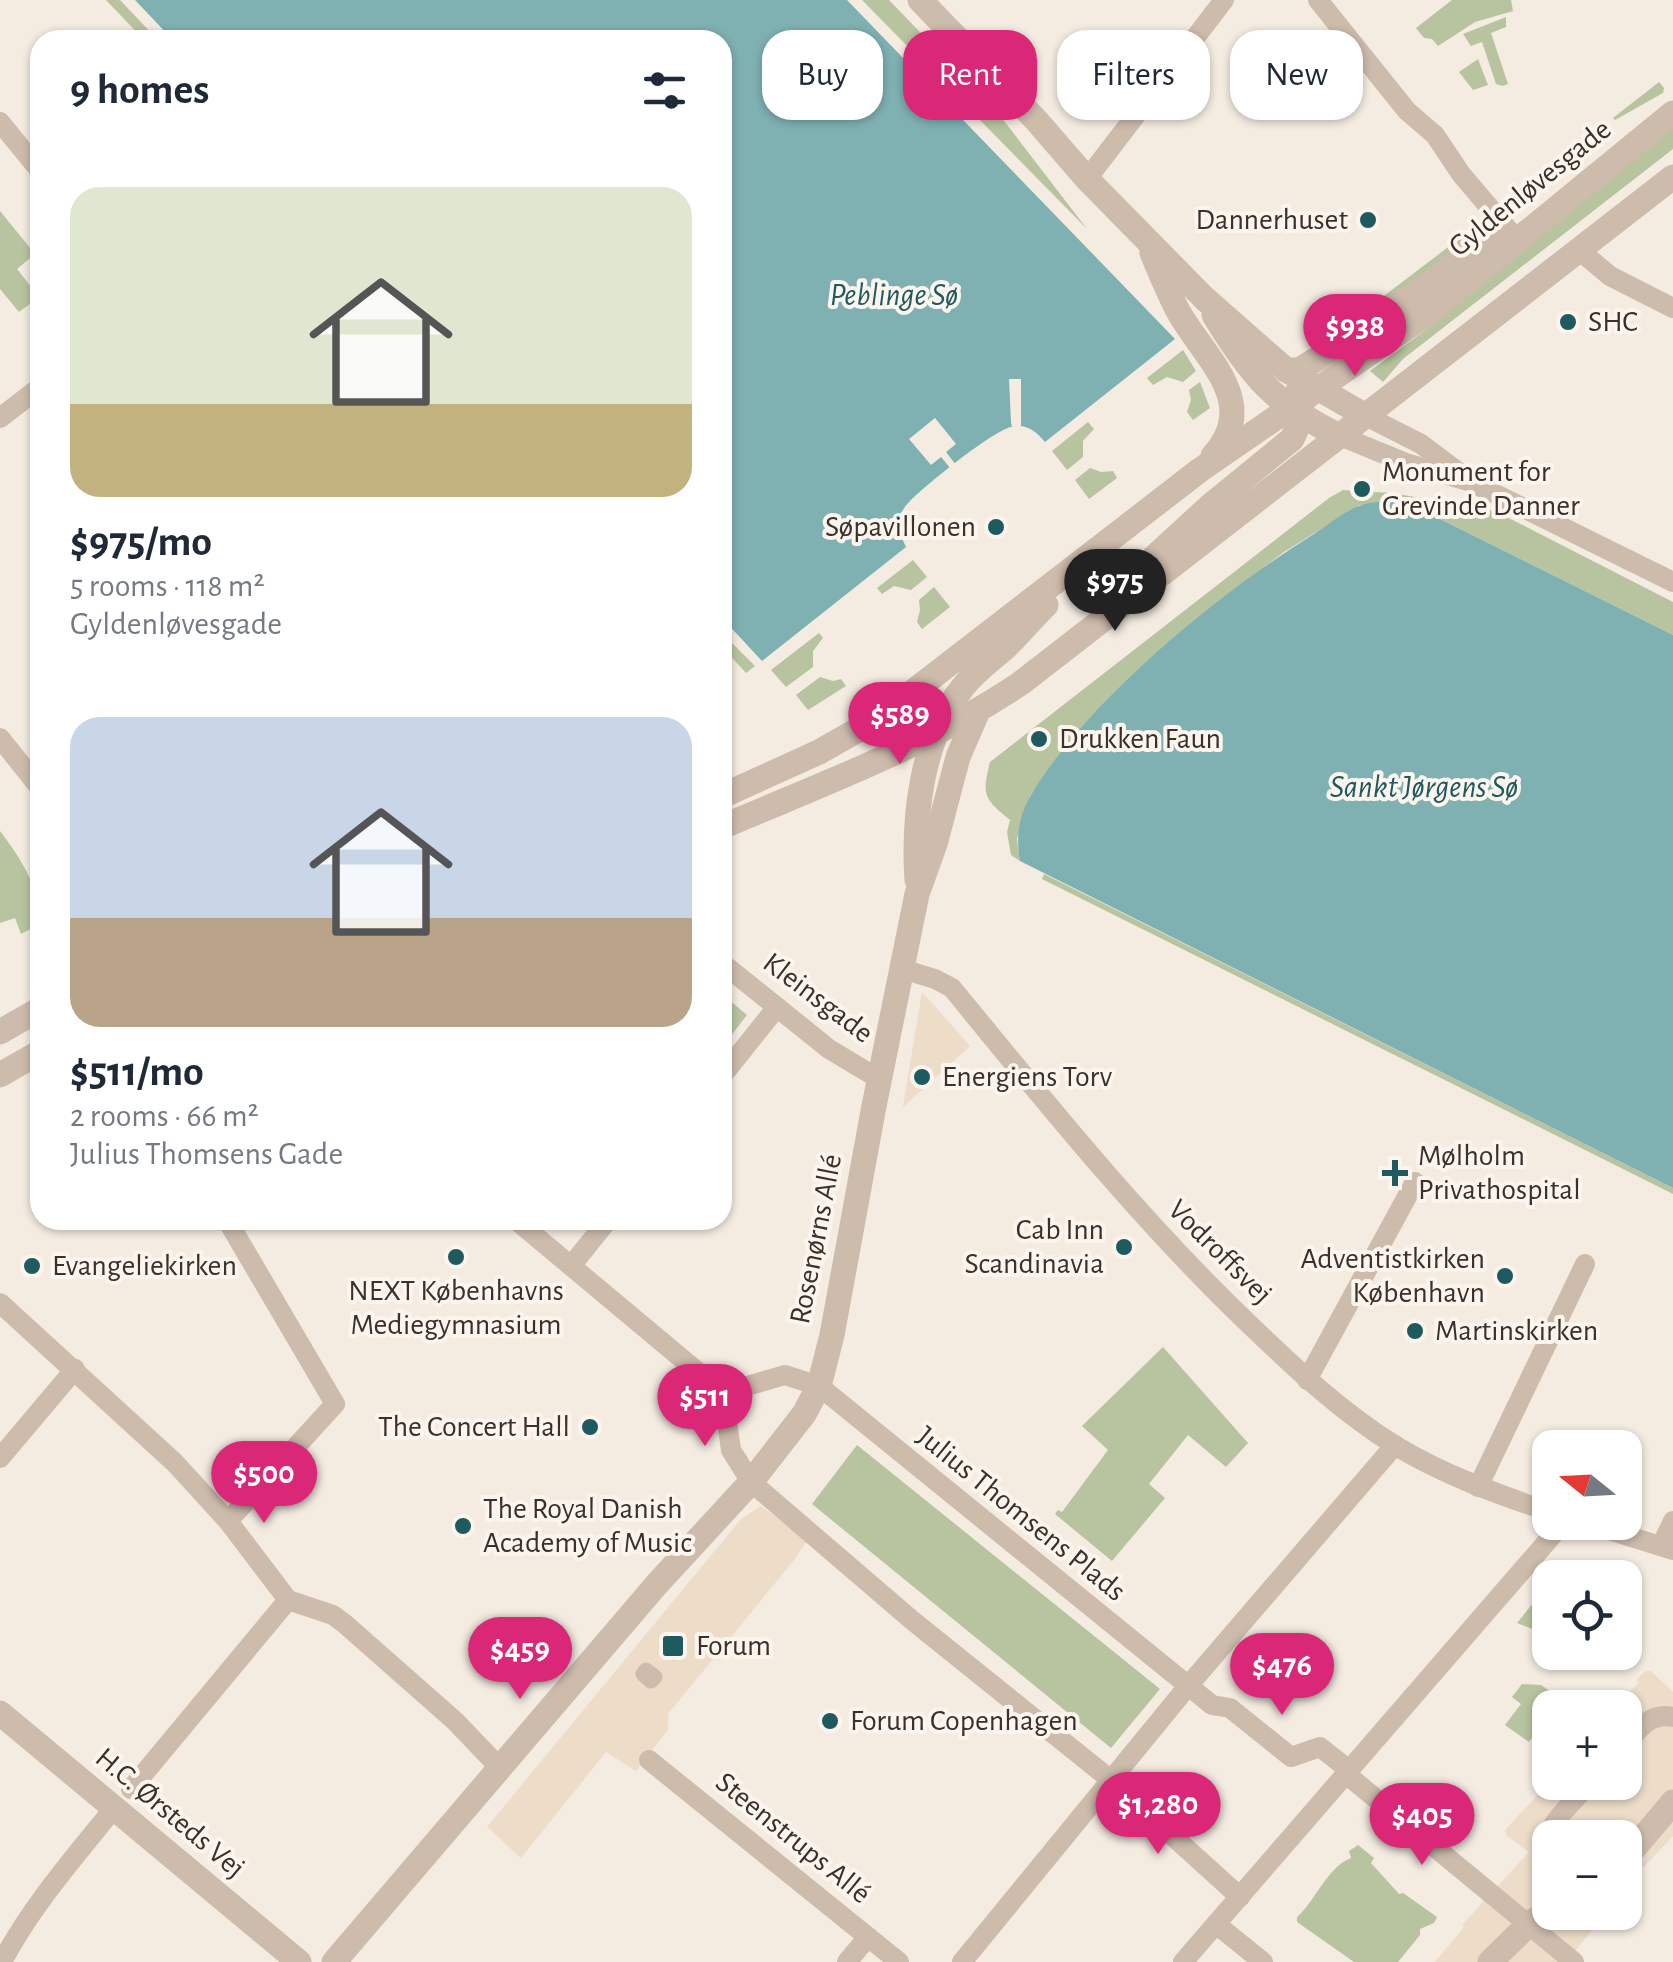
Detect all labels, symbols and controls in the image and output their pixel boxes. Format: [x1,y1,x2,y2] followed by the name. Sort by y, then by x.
[762,30,883,120] chip: Buy
[903,30,1037,120] chip: Rent
[1057,30,1210,120] chip: Filters
[1230,30,1363,120] chip: New
[637,63,692,118] icon: filters
[70,69,209,111] text: 9 homes
[1443,114,1617,262] street label: Gyldenløvesgade
[1195,205,1348,235] place label: Dannerhuset
[1357,209,1379,231] marker: Dannerhuset
[291,252,471,432] icon: home
[830,279,958,311] water label: Peblinge Sø
[1296,294,1414,379] pin: $938
[1588,307,1638,337] place label: SHC
[1325,310,1385,342] text: $938
[1557,311,1579,333] marker: SHC
[1382,457,1580,521] place label: Monument for Grevinde Danner
[1351,478,1373,500] marker: Monument for Grevinde Danner
[825,512,976,542] place label: Søpavillonen
[985,516,1007,538] marker: Søpavillonen
[70,521,212,563] text: $975/mo
[1056,549,1174,634] pin: $975
[1086,565,1144,597] text: $975
[70,570,265,602] text: 5 rooms · 118 m²
[70,608,282,640] text: Gyldenløvesgade
[841,682,959,767] pin: $589
[870,698,930,730] text: $589
[1059,724,1221,754] place label: Drukken Faun
[1028,728,1050,750] marker: Drukken Faun
[1330,771,1518,803] water label: Sankt Jørgens Sø
[291,782,471,962] icon: home
[757,947,879,1049] street label: Kleinsgade
[70,1051,204,1093] text: $511/mo
[942,1062,1113,1092] place label: Energiens Torv
[911,1066,933,1088] marker: Energiens Torv
[70,1100,259,1132] text: 2 rooms · 66 m²
[70,1138,343,1170] text: Julius Thomsens Gade
[1418,1141,1581,1205] place label: Mølholm Privathospital
[785,1152,847,1326] street label: Rosenørns Allé
[1382,1160,1408,1186] marker: Mølholm Privathospital
[1162,1194,1278,1310] street label: Vodroffsvej
[965,1215,1104,1279] place label: Cab Inn Scandinavia
[1113,1236,1135,1258] marker: Cab Inn Scandinavia
[1300,1244,1485,1308] place label: Adventistkirken København
[445,1246,467,1268] marker: NEXT Københavns Mediegymnasium
[52,1251,237,1281] place label: Evangeliekirken
[21,1255,43,1277] marker: Evangeliekirken
[1494,1265,1516,1287] marker: Adventistkirken København
[348,1276,564,1340] place label: NEXT Københavns Mediegymnasium
[1435,1316,1598,1346] place label: Martinskirken
[1404,1320,1426,1342] marker: Martinskirken
[646,1364,764,1449] pin: $511
[679,1380,731,1412] text: $511
[378,1412,570,1442] place label: The Concert Hall
[579,1416,601,1438] marker: The Concert Hall
[911,1421,1131,1607] street label: Julius Thomsens Plads
[1532,1430,1642,1540] north arrow
[1532,1430,1642,1930] map controls
[205,1441,323,1526] pin: $500
[233,1457,295,1489] text: $500
[483,1494,692,1558] place label: The Royal Danish Academy of Music
[452,1515,474,1537] marker: The Royal Danish Academy of Music
[1532,1560,1642,1670] button: locate
[461,1617,579,1702] pin: $459
[696,1631,771,1661] place label: Forum
[490,1633,550,1665] text: $459
[660,1633,686,1659] marker: Forum
[1223,1633,1341,1718] pin: $476
[1252,1649,1312,1681] text: $476
[1532,1690,1642,1800] button: +
[850,1706,1078,1736] place label: Forum Copenhagen
[819,1710,841,1732] marker: Forum Copenhagen
[90,1742,250,1884] street label: H.C. Ørsteds Vej
[710,1767,876,1909] street label: Steenstrups Allé
[1077,1772,1239,1857] pin: $1,280
[1363,1783,1481,1868] pin: $405
[1118,1788,1198,1820] text: $1,280
[1392,1799,1453,1831] text: $405
[1532,1820,1642,1930] button: −

